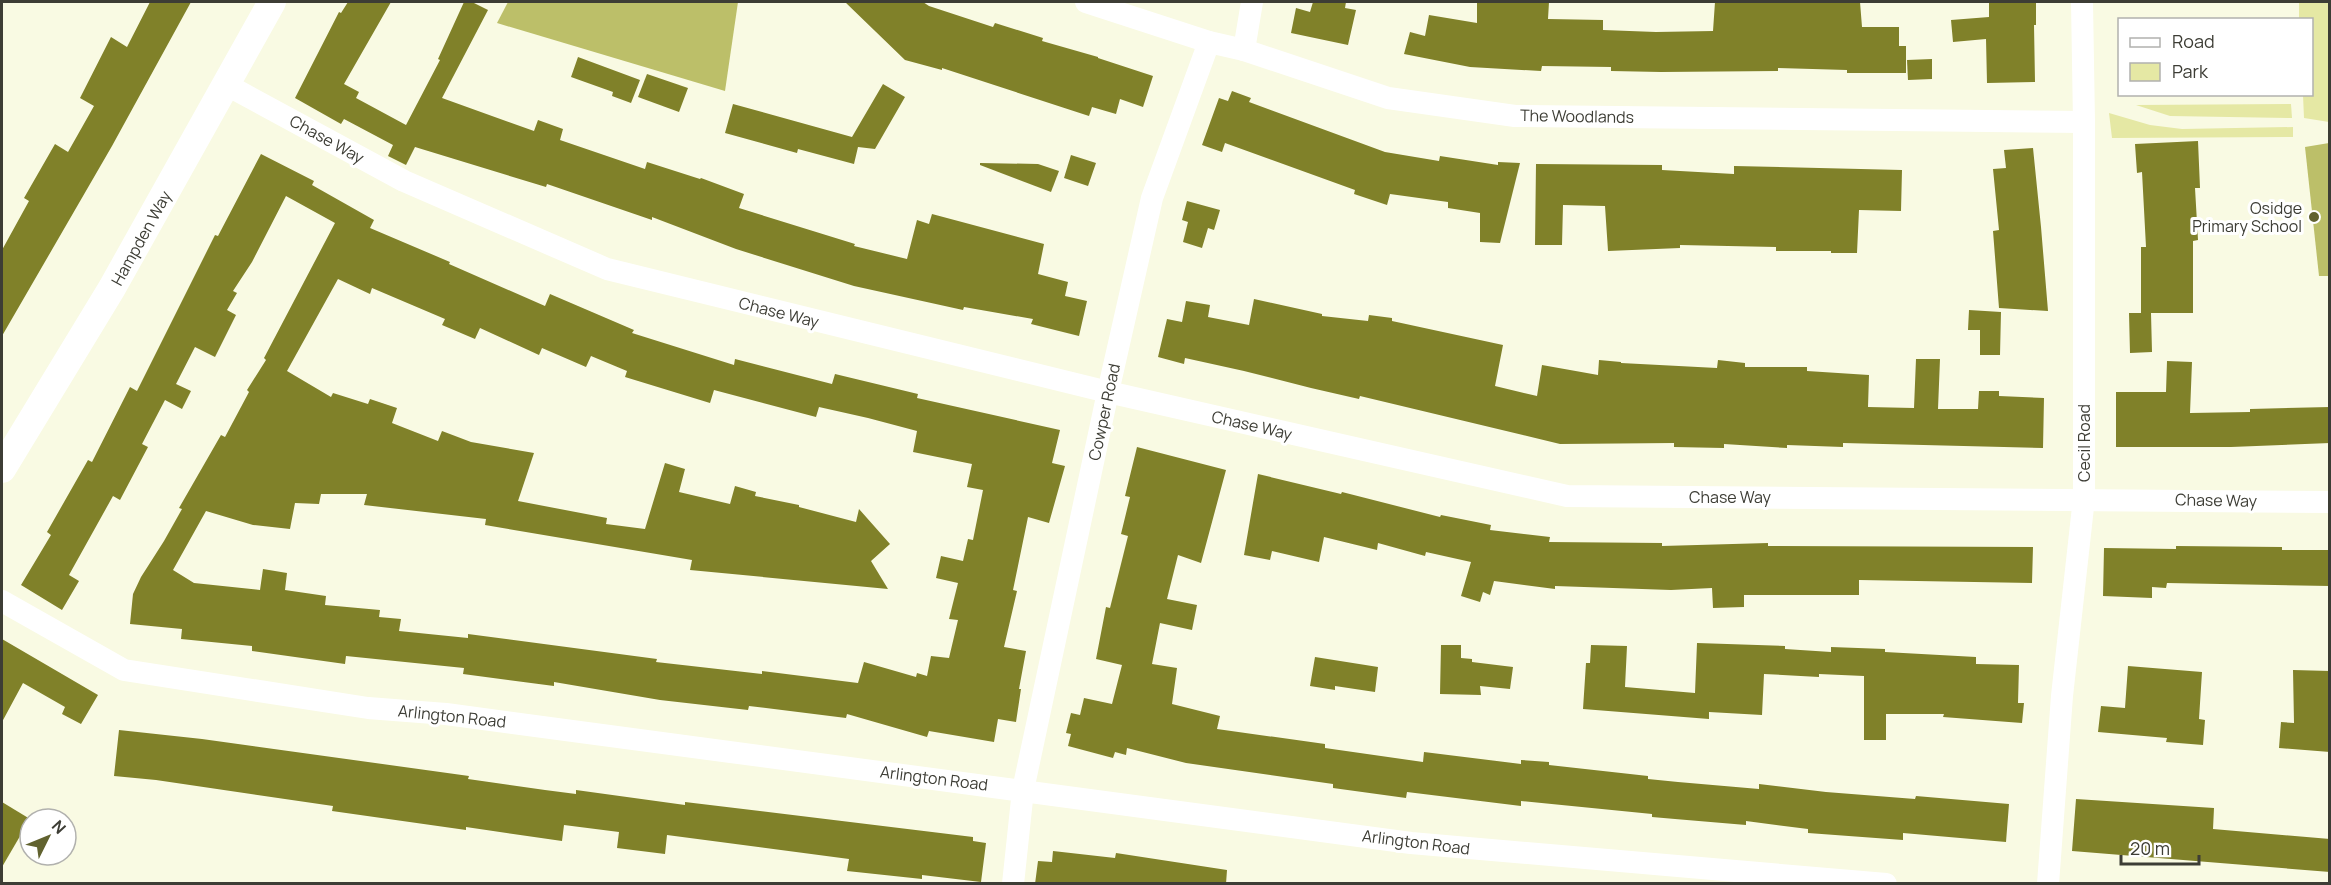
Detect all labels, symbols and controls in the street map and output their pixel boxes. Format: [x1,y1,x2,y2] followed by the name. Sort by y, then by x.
[2118,18,2313,96] legend
[2172,29,2215,53] text: Road
[2172,59,2209,83] text: Park
[1520,104,1634,128] street label: The Woodlands
[286,110,369,169] street label: Chase Way
[106,186,176,289] street label: Hampden Way
[2192,197,2302,237] place label: Osidge Primary School
[2307,210,2321,224] marker: Osidge Primary School
[737,291,822,333] street label: Chase Way
[1083,361,1125,463] street label: Cowper Road
[2073,404,2095,482] street label: Cecil Road
[1210,405,1295,445] street label: Chase Way
[1689,486,1772,508] street label: Chase Way
[2175,488,2258,512] street label: Chase Way
[397,699,507,733] street label: Arlington Road
[879,760,989,796] street label: Arlington Road
[18,807,78,867] north arrow
[47,815,71,838] text: N
[1361,824,1471,860] street label: Arlington Road
[2121,828,2199,866] scale bar
[2130,836,2170,860] text: 20 m

